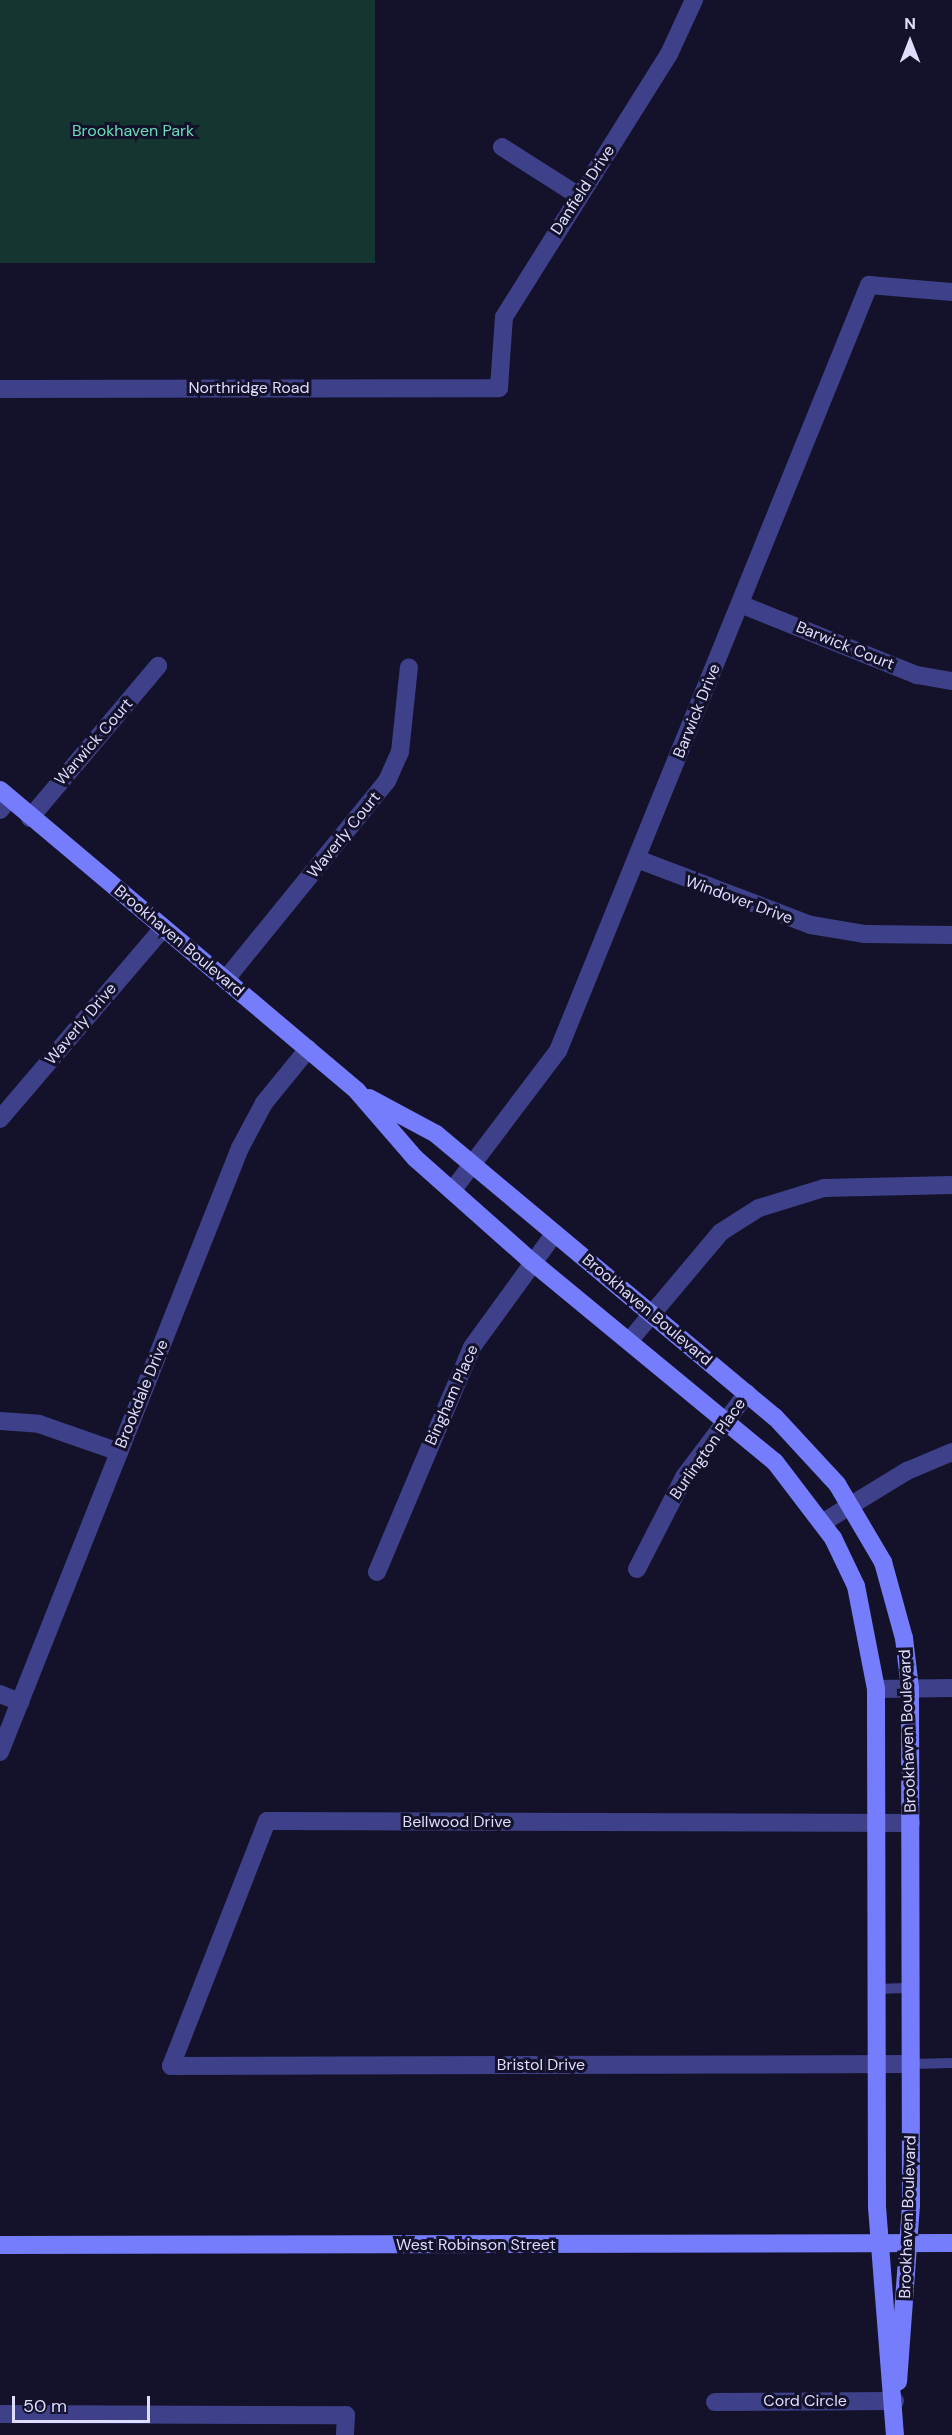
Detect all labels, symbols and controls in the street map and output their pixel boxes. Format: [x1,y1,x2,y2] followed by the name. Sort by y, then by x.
[880,12,940,72] north arrow
[904,13,916,34] text: N
[72,121,194,141] park label: Brookhaven Park
[547,142,619,238] street label: Danfield Drive
[189,378,309,398] street label: Northridge Road
[793,618,897,674] street label: Barwick Court
[669,661,725,761] street label: Barwick Drive
[51,695,137,789] street label: Warwick Court
[303,788,385,882] street label: Waverly Court
[683,872,795,928] street label: Windover Drive
[110,881,248,1001] street label: Brookhaven Boulevard
[41,979,121,1069] street label: Waverly Drive
[578,1250,716,1370] street label: Brookhaven Boulevard
[112,1337,172,1451] street label: Brookdale Drive
[421,1342,483,1448] street label: Bingham Place
[666,1395,750,1503] street label: Burlington Place
[896,1649,920,1813] street label: Brookhaven Boulevard
[403,1812,511,1832] street label: Bellwood Drive
[497,2055,585,2075] street label: Bristol Drive
[896,2135,920,2299] street label: Brookhaven Boulevard
[396,2235,556,2255] street label: West Robinson Street
[15,2384,153,2422] scale bar
[763,2391,847,2411] street label: Cord Circle
[23,2394,67,2418] text: 50 m

